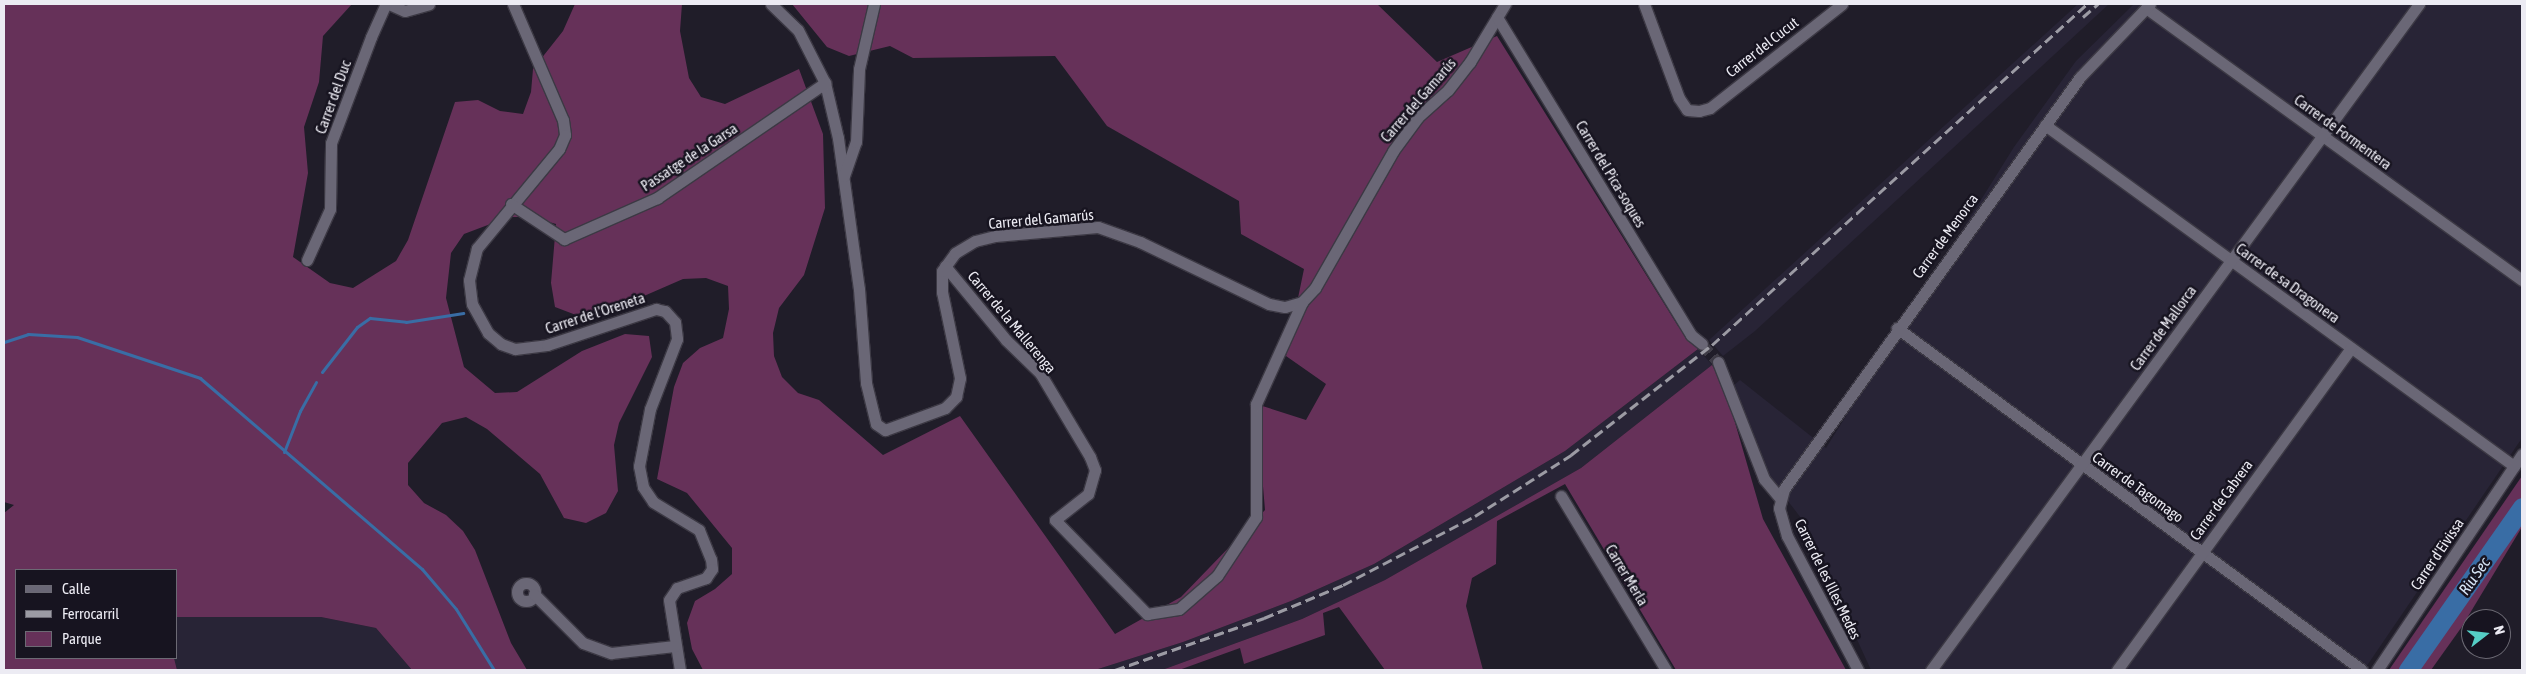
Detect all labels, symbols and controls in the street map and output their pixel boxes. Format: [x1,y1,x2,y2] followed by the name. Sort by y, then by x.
[1722,13,1802,81] street label: Carrer del Cucut
[1377,54,1459,146] street label: Carrer del Gamarús
[311,58,355,136] street label: Carrer del Duc
[2291,91,2395,173] street label: Carrer de Formentera
[1572,117,1650,231] street label: Carrer del Pica-soques
[637,119,741,195] street label: Passatge de la Garsa
[1908,190,1982,282] street label: Carrer de Menorca
[988,205,1094,233] street label: Carrer del Gamarús
[2233,239,2343,327] street label: Carrer de sa Dragonera
[964,267,1060,377] street label: Carrer de la Mallerenga
[2126,282,2200,374] street label: Carrer de Mallorca
[543,288,647,338] street label: Carrer de l'Oreneta
[2089,448,2187,526] street label: Carrer de Tagomago
[2186,456,2256,544] street label: Carrer de Cabrera
[2406,515,2468,593] street label: Carrer d'Eivissa
[1791,516,1865,642] street label: Carrer de les Illes Medes
[1602,541,1652,609] street label: Carrer Merla
[2454,554,2494,598] water label: Riu Sec
[15,569,178,659] legend
[62,580,90,597] text: Calle
[62,605,119,622] text: Ferrocarril
[2461,609,2511,659] north arrow
[2491,624,2508,636] text: N
[62,630,102,647] text: Parque

